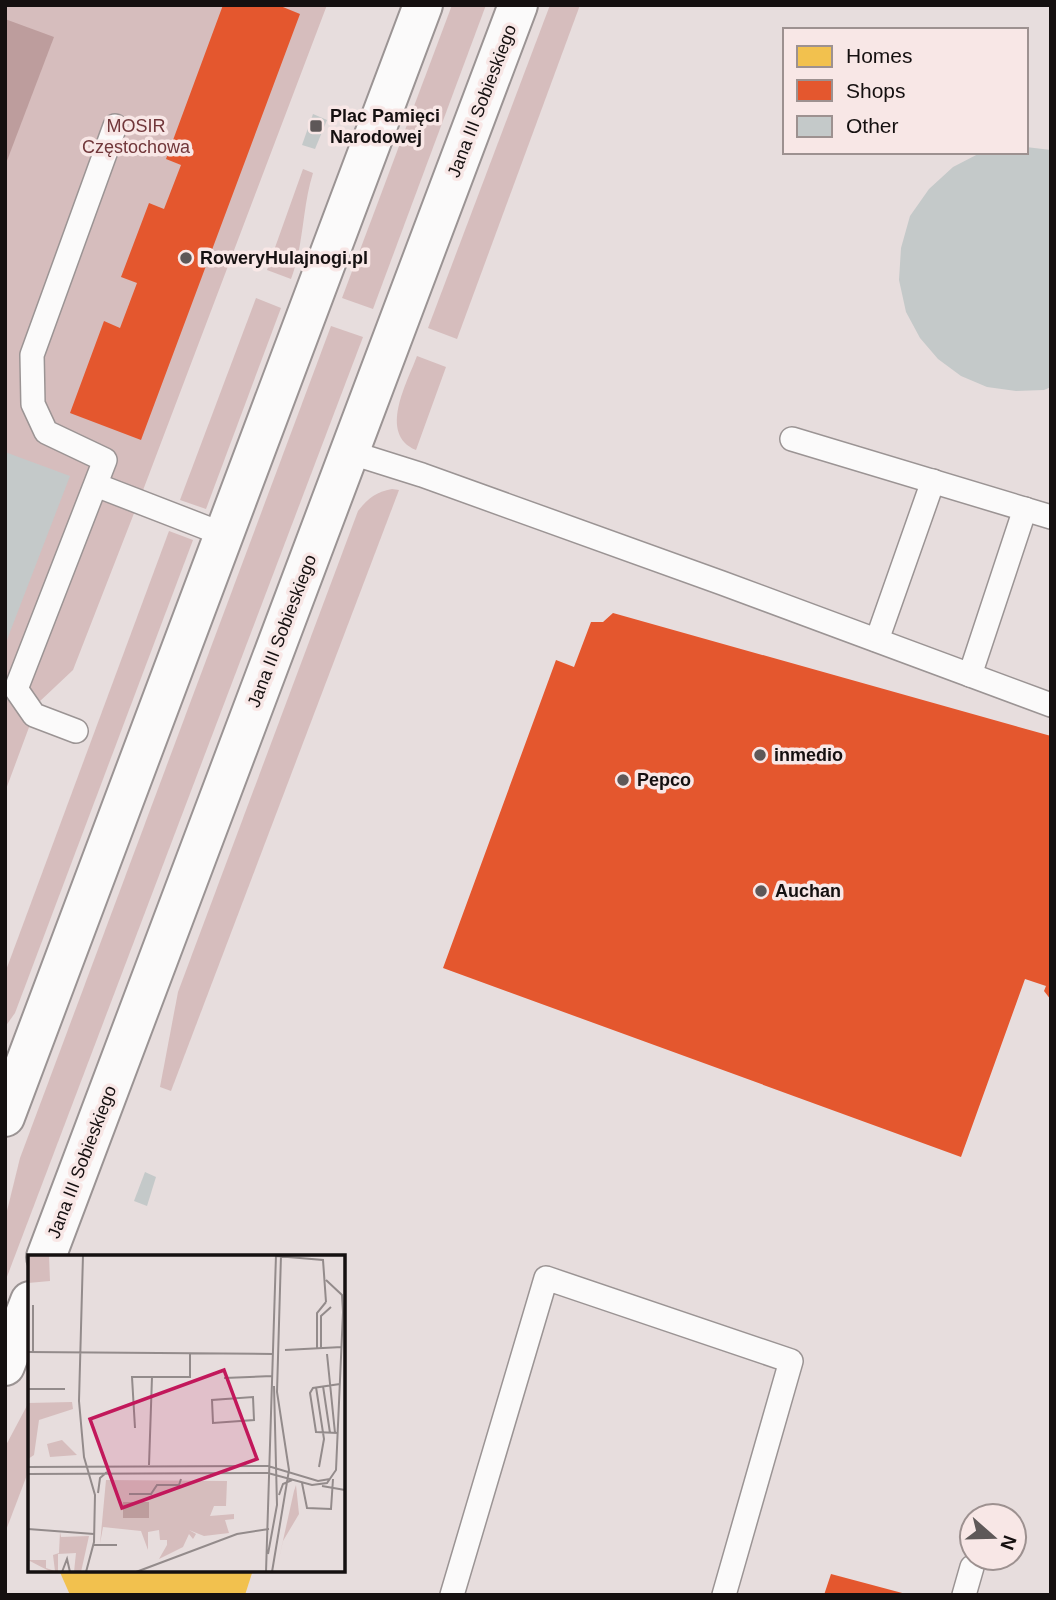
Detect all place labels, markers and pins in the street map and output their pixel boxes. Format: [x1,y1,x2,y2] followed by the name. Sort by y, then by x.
[330,106,440,147] place label: Plac Pamięci Narodowej
[308,118,324,134] marker: Plac Pamięci Narodowej
[200,248,368,268] place label: RoweryHulajnogi.pl
[178,250,194,266] marker: RoweryHulajnogi.pl
[774,745,843,765] place label: inmedio
[752,747,768,763] marker: inmedio
[637,770,691,790] place label: Pepco
[615,772,631,788] marker: Pepco
[775,881,841,901] place label: Auchan
[753,883,769,899] marker: Auchan

